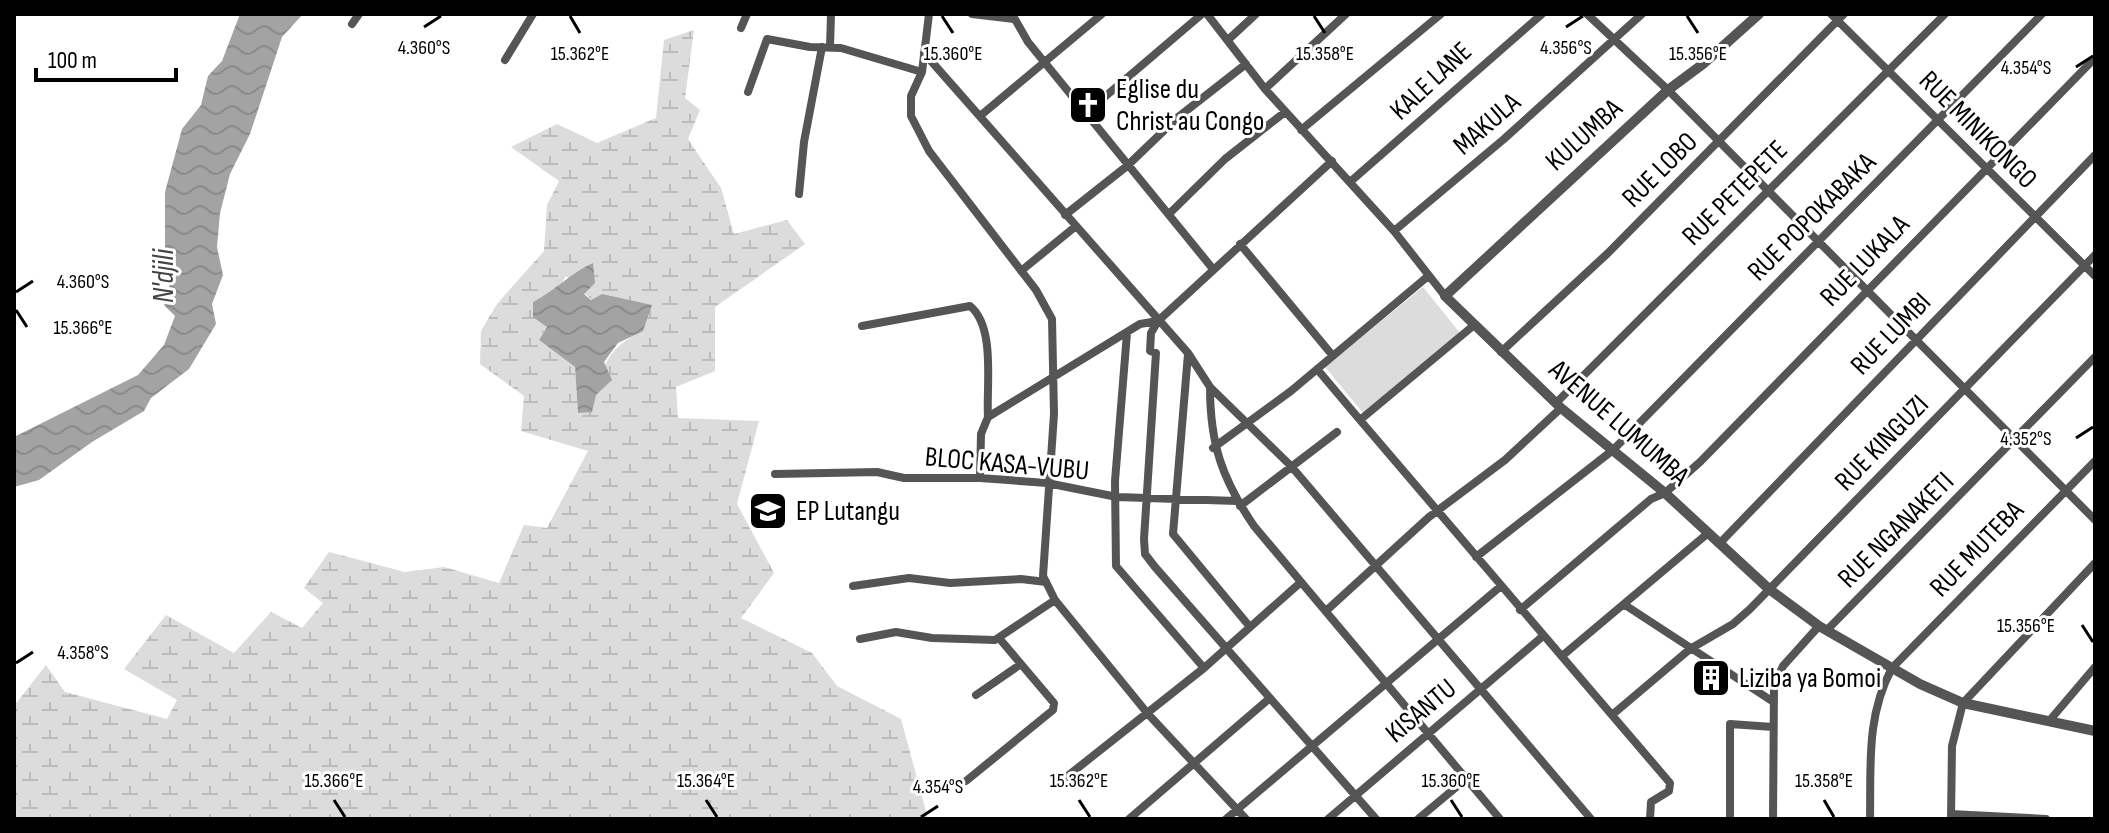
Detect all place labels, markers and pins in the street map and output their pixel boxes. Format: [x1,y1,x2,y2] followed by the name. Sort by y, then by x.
[1116,73,1264,138] place label: Eglise du Christ au Congo
[1067,84,1109,126] church icon: Eglise du Christ au Congo
[747,490,789,532] school or university icon: EP Lutangu
[796,495,900,528] place label: EP Lutangu
[1690,657,1732,699] building icon: Liziba ya Bomoi
[1739,662,1881,695] place label: Liziba ya Bomoi

